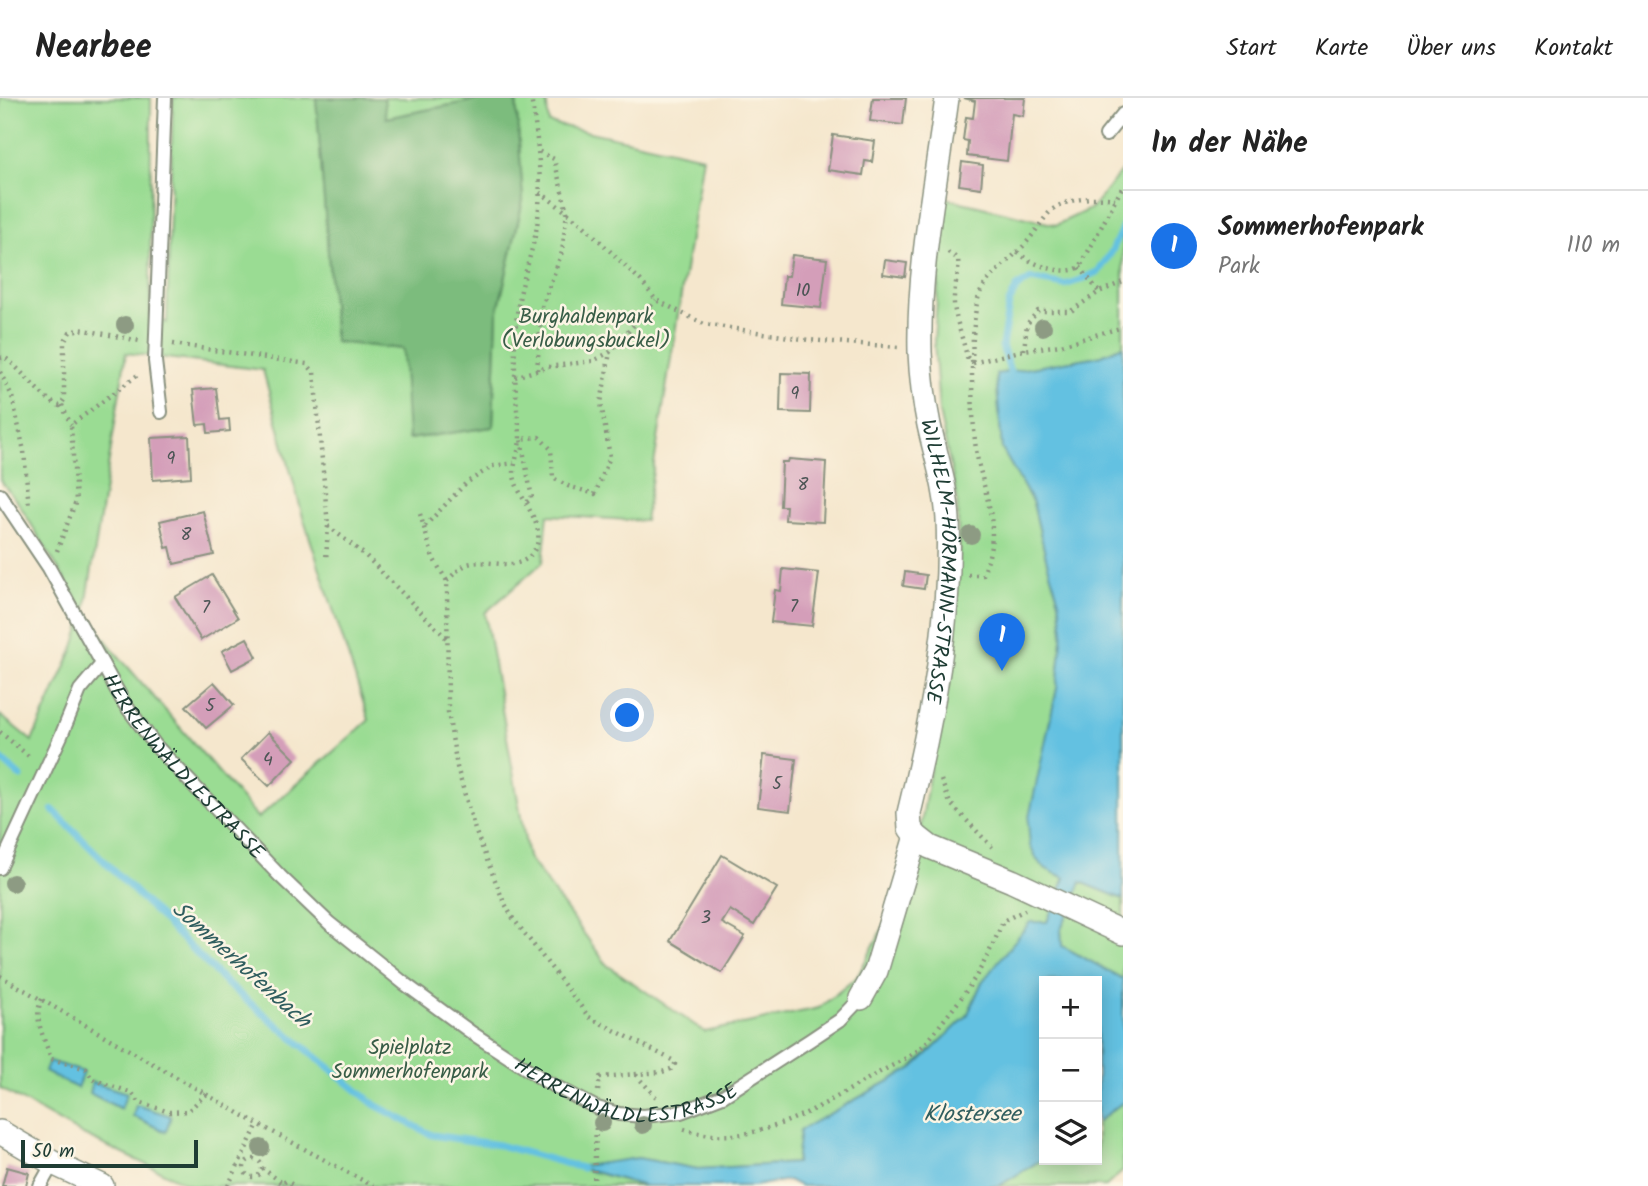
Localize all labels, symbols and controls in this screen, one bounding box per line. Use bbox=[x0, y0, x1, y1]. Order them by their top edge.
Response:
text: Nearbee bbox=[35, 22, 152, 75]
text: Start bbox=[1226, 29, 1277, 68]
text: Karte bbox=[1315, 29, 1368, 68]
text: Über uns bbox=[1406, 29, 1496, 68]
text: Kontakt bbox=[1534, 29, 1613, 68]
text: In der Nähe bbox=[1151, 120, 1308, 168]
text: Sommerhofenpark bbox=[1218, 207, 1423, 249]
text: 1 bbox=[1171, 228, 1177, 264]
text: 110 m bbox=[1567, 228, 1620, 264]
text: Park bbox=[1218, 249, 1260, 285]
house number: 10 bbox=[796, 277, 810, 306]
park label: Burghaldenpark (Verlobungsbuckel) bbox=[501, 301, 671, 358]
house number: 9 bbox=[791, 380, 800, 409]
street label: WILHELM-HÖRMANN-STRASSE bbox=[910, 416, 964, 707]
house number: 9 bbox=[167, 445, 176, 474]
house number: 8 bbox=[798, 471, 809, 500]
house number: 8 bbox=[181, 521, 192, 550]
house number: 7 bbox=[790, 593, 799, 622]
house number: 7 bbox=[202, 594, 211, 623]
pin: 1 bbox=[979, 613, 1025, 671]
street label: HERRENWÄLDLESTRASSE bbox=[93, 668, 272, 869]
house number: 5 bbox=[205, 692, 216, 721]
your location bbox=[610, 698, 644, 732]
house number: 4 bbox=[263, 746, 273, 775]
house number: 5 bbox=[772, 770, 783, 799]
water label: Sommerhofenbach bbox=[163, 893, 320, 1039]
house number: 3 bbox=[701, 904, 711, 933]
map controls bbox=[1039, 976, 1102, 1165]
button: + bbox=[1039, 976, 1102, 1039]
park label: Spielplatz Sommerhofenpark bbox=[332, 1032, 488, 1089]
button: − bbox=[1039, 1039, 1102, 1102]
street label: HERRENWÄLDLESTRASSE bbox=[507, 1050, 746, 1134]
water label: Klostersee bbox=[924, 1097, 1023, 1133]
button: layers bbox=[1039, 1102, 1102, 1165]
scale bar bbox=[21, 1137, 198, 1169]
text: 50 m bbox=[32, 1137, 74, 1167]

